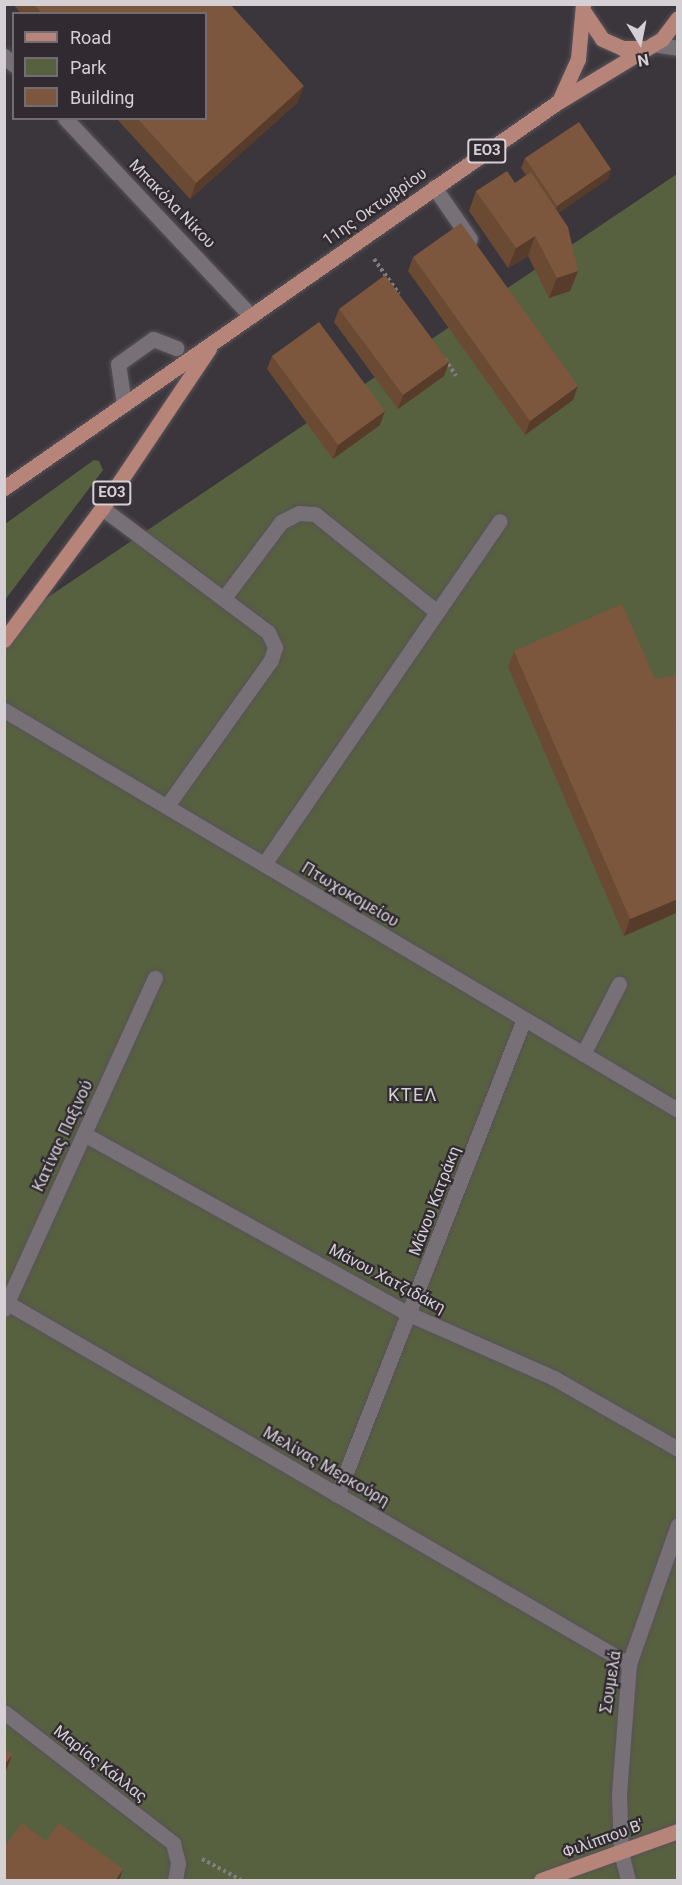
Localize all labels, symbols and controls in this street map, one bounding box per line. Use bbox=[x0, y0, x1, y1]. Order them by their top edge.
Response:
legend bbox=[12, 12, 207, 120]
north arrow bbox=[610, 12, 670, 72]
text: Road bbox=[70, 27, 111, 48]
text: N bbox=[636, 50, 650, 71]
text: Park bbox=[70, 57, 106, 78]
text: Building bbox=[70, 87, 134, 108]
road number: ΕΟ3 bbox=[466, 139, 508, 163]
street label: Μπακόλα Νίκου bbox=[125, 156, 219, 252]
street label: 11ης Οκτωβρίου bbox=[319, 164, 431, 250]
road number: ΕΟ3 bbox=[91, 481, 133, 505]
street label: Πτωχοκομείου bbox=[298, 859, 402, 931]
street label: Κατίνας Παξινού bbox=[29, 1077, 97, 1195]
district label: ΚΤΕΛ bbox=[388, 1084, 438, 1106]
street label: Μάνου Κατράκη bbox=[405, 1144, 465, 1258]
street label: Μάνου Χατζιδάκη bbox=[326, 1240, 448, 1318]
street label: Μελίνας Μερκούρη bbox=[259, 1423, 393, 1511]
street label: Σουμελά bbox=[597, 1650, 625, 1714]
street label: Μαρίας Κάλλας bbox=[49, 1722, 151, 1806]
street label: Φιλίππου Β' bbox=[560, 1816, 646, 1862]

